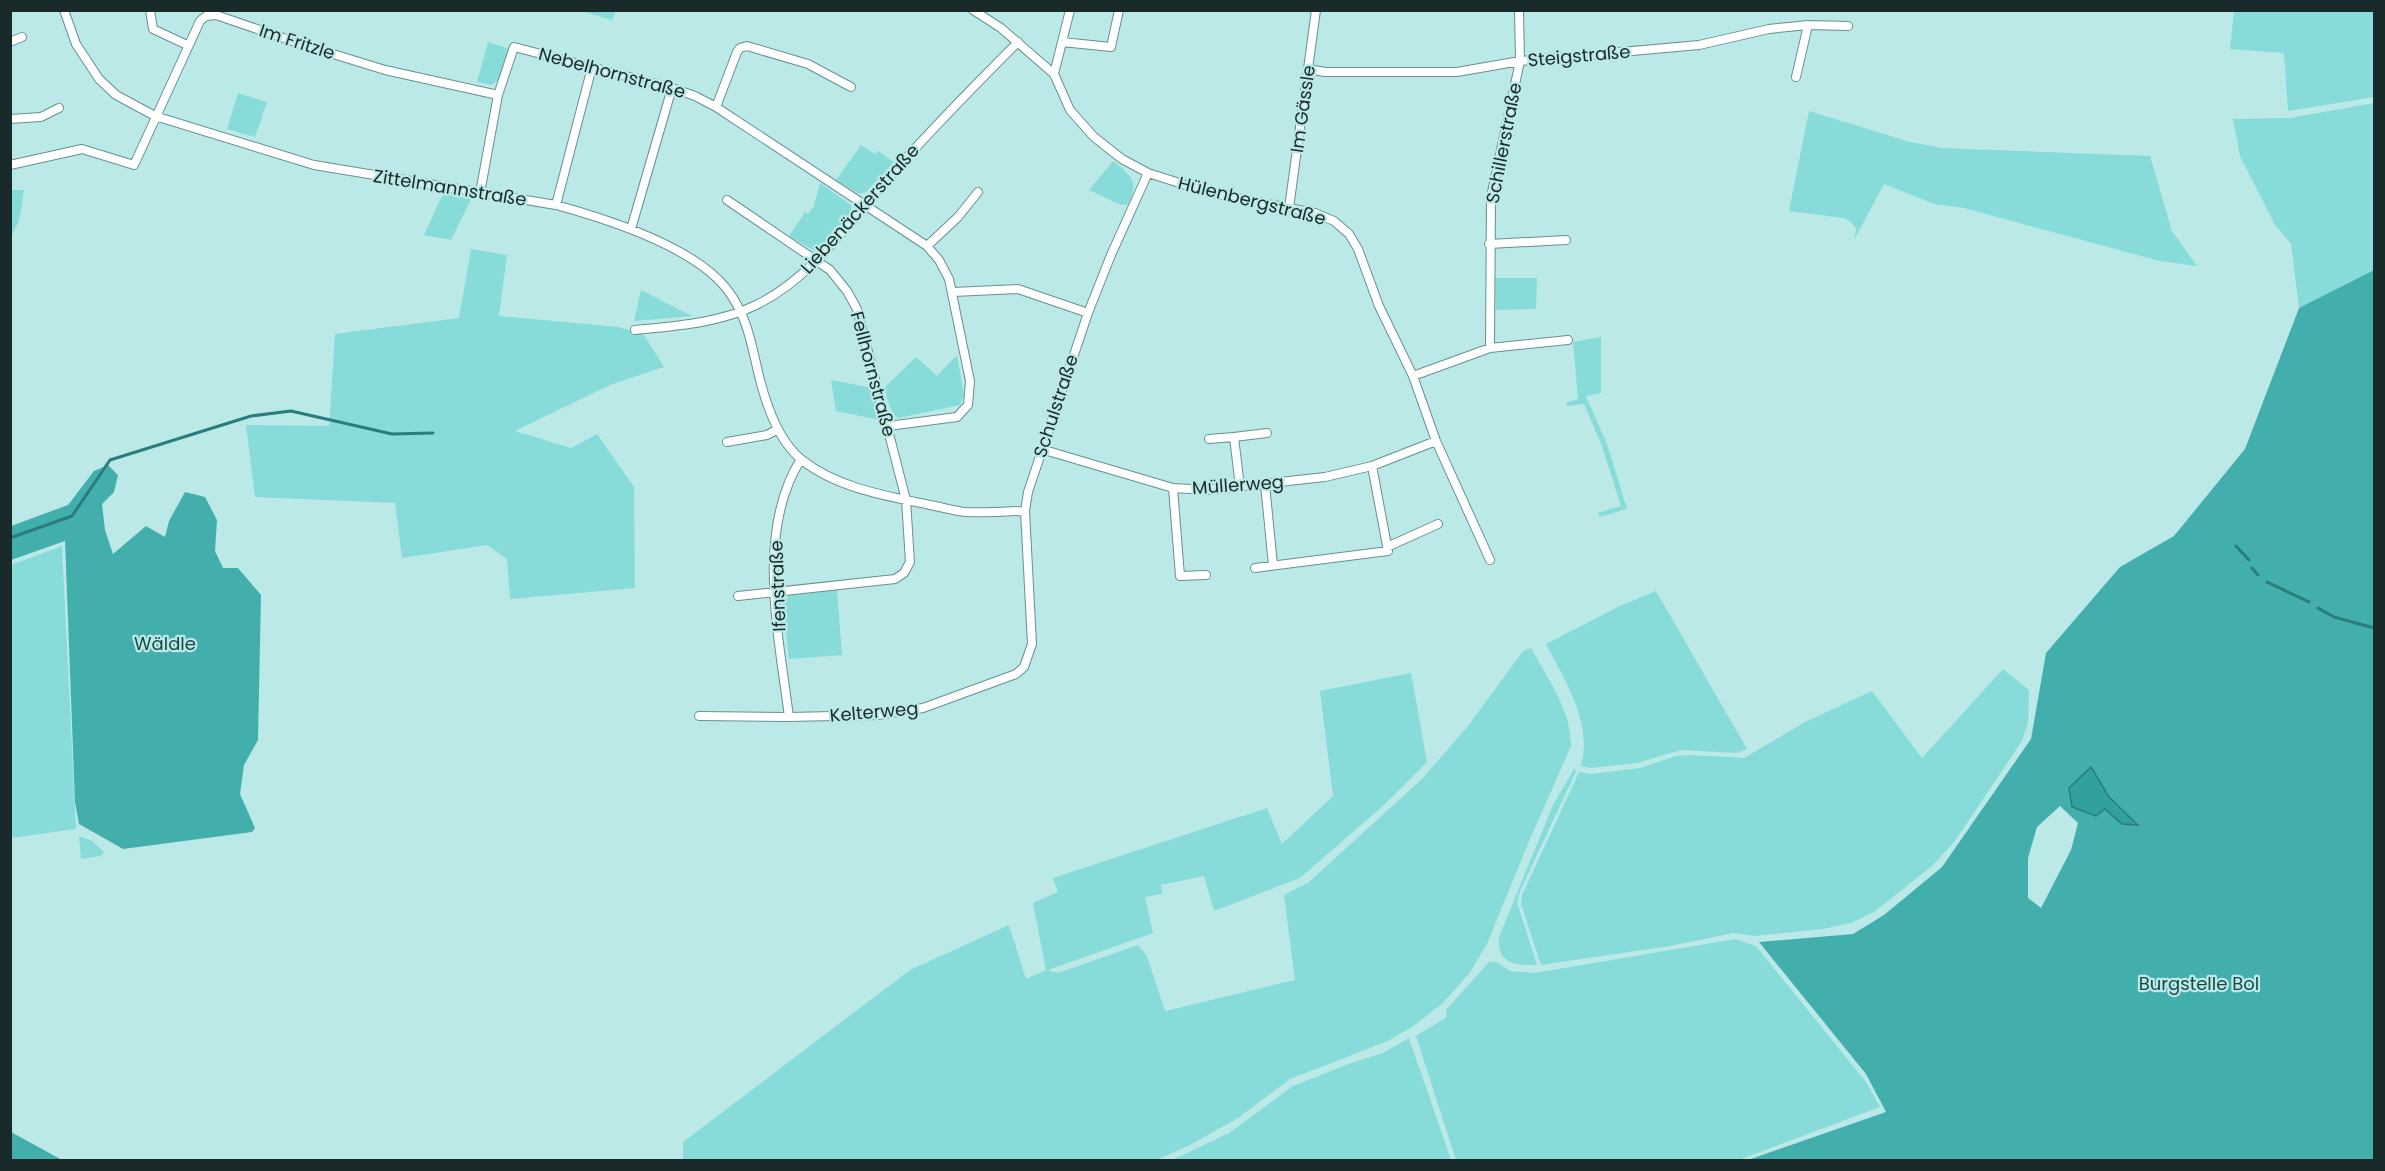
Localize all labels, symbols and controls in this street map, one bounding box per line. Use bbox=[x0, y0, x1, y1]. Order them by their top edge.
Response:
street label: Im Fritzle bbox=[256, 18, 338, 66]
street label: Steigstraße bbox=[1527, 39, 1631, 72]
street label: Nebelhornstraße bbox=[536, 41, 688, 104]
street label: Im Gässle bbox=[1284, 63, 1321, 154]
street label: Schillerstraße bbox=[1480, 80, 1527, 205]
street label: Liebenäckerstraße bbox=[795, 138, 925, 279]
street label: Zittelmannstraße bbox=[372, 163, 529, 212]
street label: Hülenbergstraße bbox=[1176, 170, 1329, 231]
street label: Fellhornstraße bbox=[845, 309, 902, 439]
street label: Schulstraße bbox=[1027, 351, 1084, 461]
street label: Müllerweg bbox=[1191, 469, 1285, 500]
street label: Ifenstraße bbox=[763, 540, 792, 632]
park label: Wäldle bbox=[134, 631, 196, 656]
street label: Kelterweg bbox=[829, 695, 919, 728]
park label: Burgstelle Bol bbox=[2139, 971, 2259, 996]

